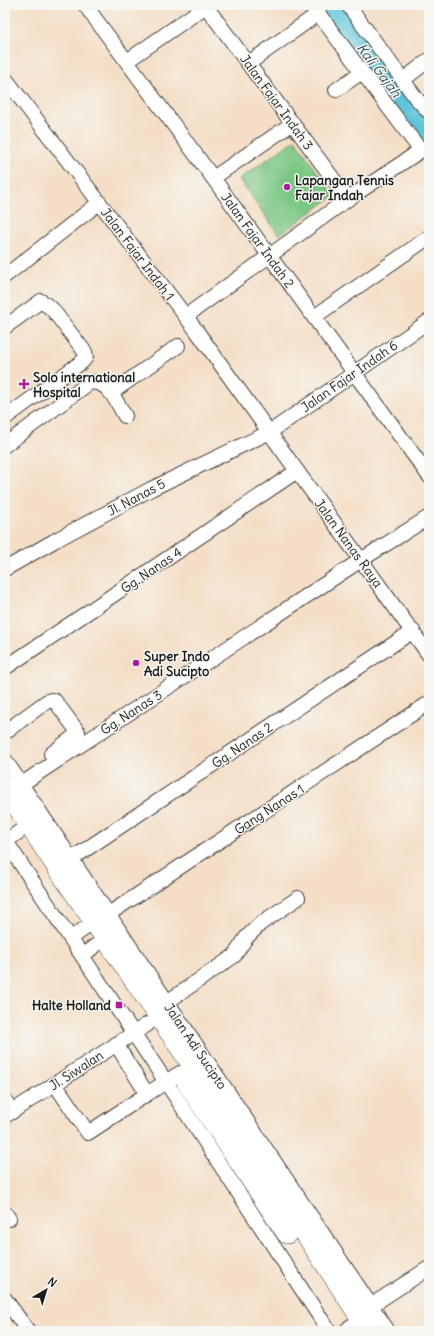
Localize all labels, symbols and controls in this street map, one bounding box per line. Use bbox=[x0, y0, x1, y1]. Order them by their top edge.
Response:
water label: Kali Gajah bbox=[353, 39, 406, 101]
street label: Jalan Fajar Indah 3 bbox=[236, 51, 317, 153]
place label: Lapangan Tennis Fajar Indah bbox=[295, 172, 394, 204]
marker: Lapangan Tennis Fajar Indah bbox=[282, 182, 292, 192]
street label: Jalan Fajar Indah 2 bbox=[217, 189, 298, 291]
street label: Jalan Fajar Indah 1 bbox=[97, 205, 178, 304]
street label: Jalan Fajar Indah 6 bbox=[298, 337, 401, 416]
place label: Solo international Hospital bbox=[33, 369, 135, 401]
marker: Solo international Hospital bbox=[18, 378, 30, 390]
street label: Jl. Nanas 5 bbox=[104, 475, 168, 520]
street label: Jalan Nanas Raya bbox=[311, 496, 387, 591]
street label: Gg. Nanas 4 bbox=[117, 544, 185, 597]
place label: Super Indo Adi Sucipto bbox=[144, 648, 210, 680]
marker: Super Indo Adi Sucipto bbox=[131, 658, 141, 668]
street label: Gg. Nanas 3 bbox=[97, 686, 165, 739]
street label: Gg. Nanas 2 bbox=[209, 719, 276, 772]
street label: Gang Nanas 1 bbox=[231, 780, 307, 838]
place label: Halte Holland bbox=[32, 997, 111, 1014]
marker: Halte Holland bbox=[114, 1000, 124, 1010]
street label: Jalan Adi Sucipto bbox=[161, 1000, 231, 1093]
street label: Jl. Siwalan bbox=[46, 1046, 107, 1094]
north arrow bbox=[26, 1270, 66, 1310]
text: N bbox=[45, 1274, 59, 1290]

